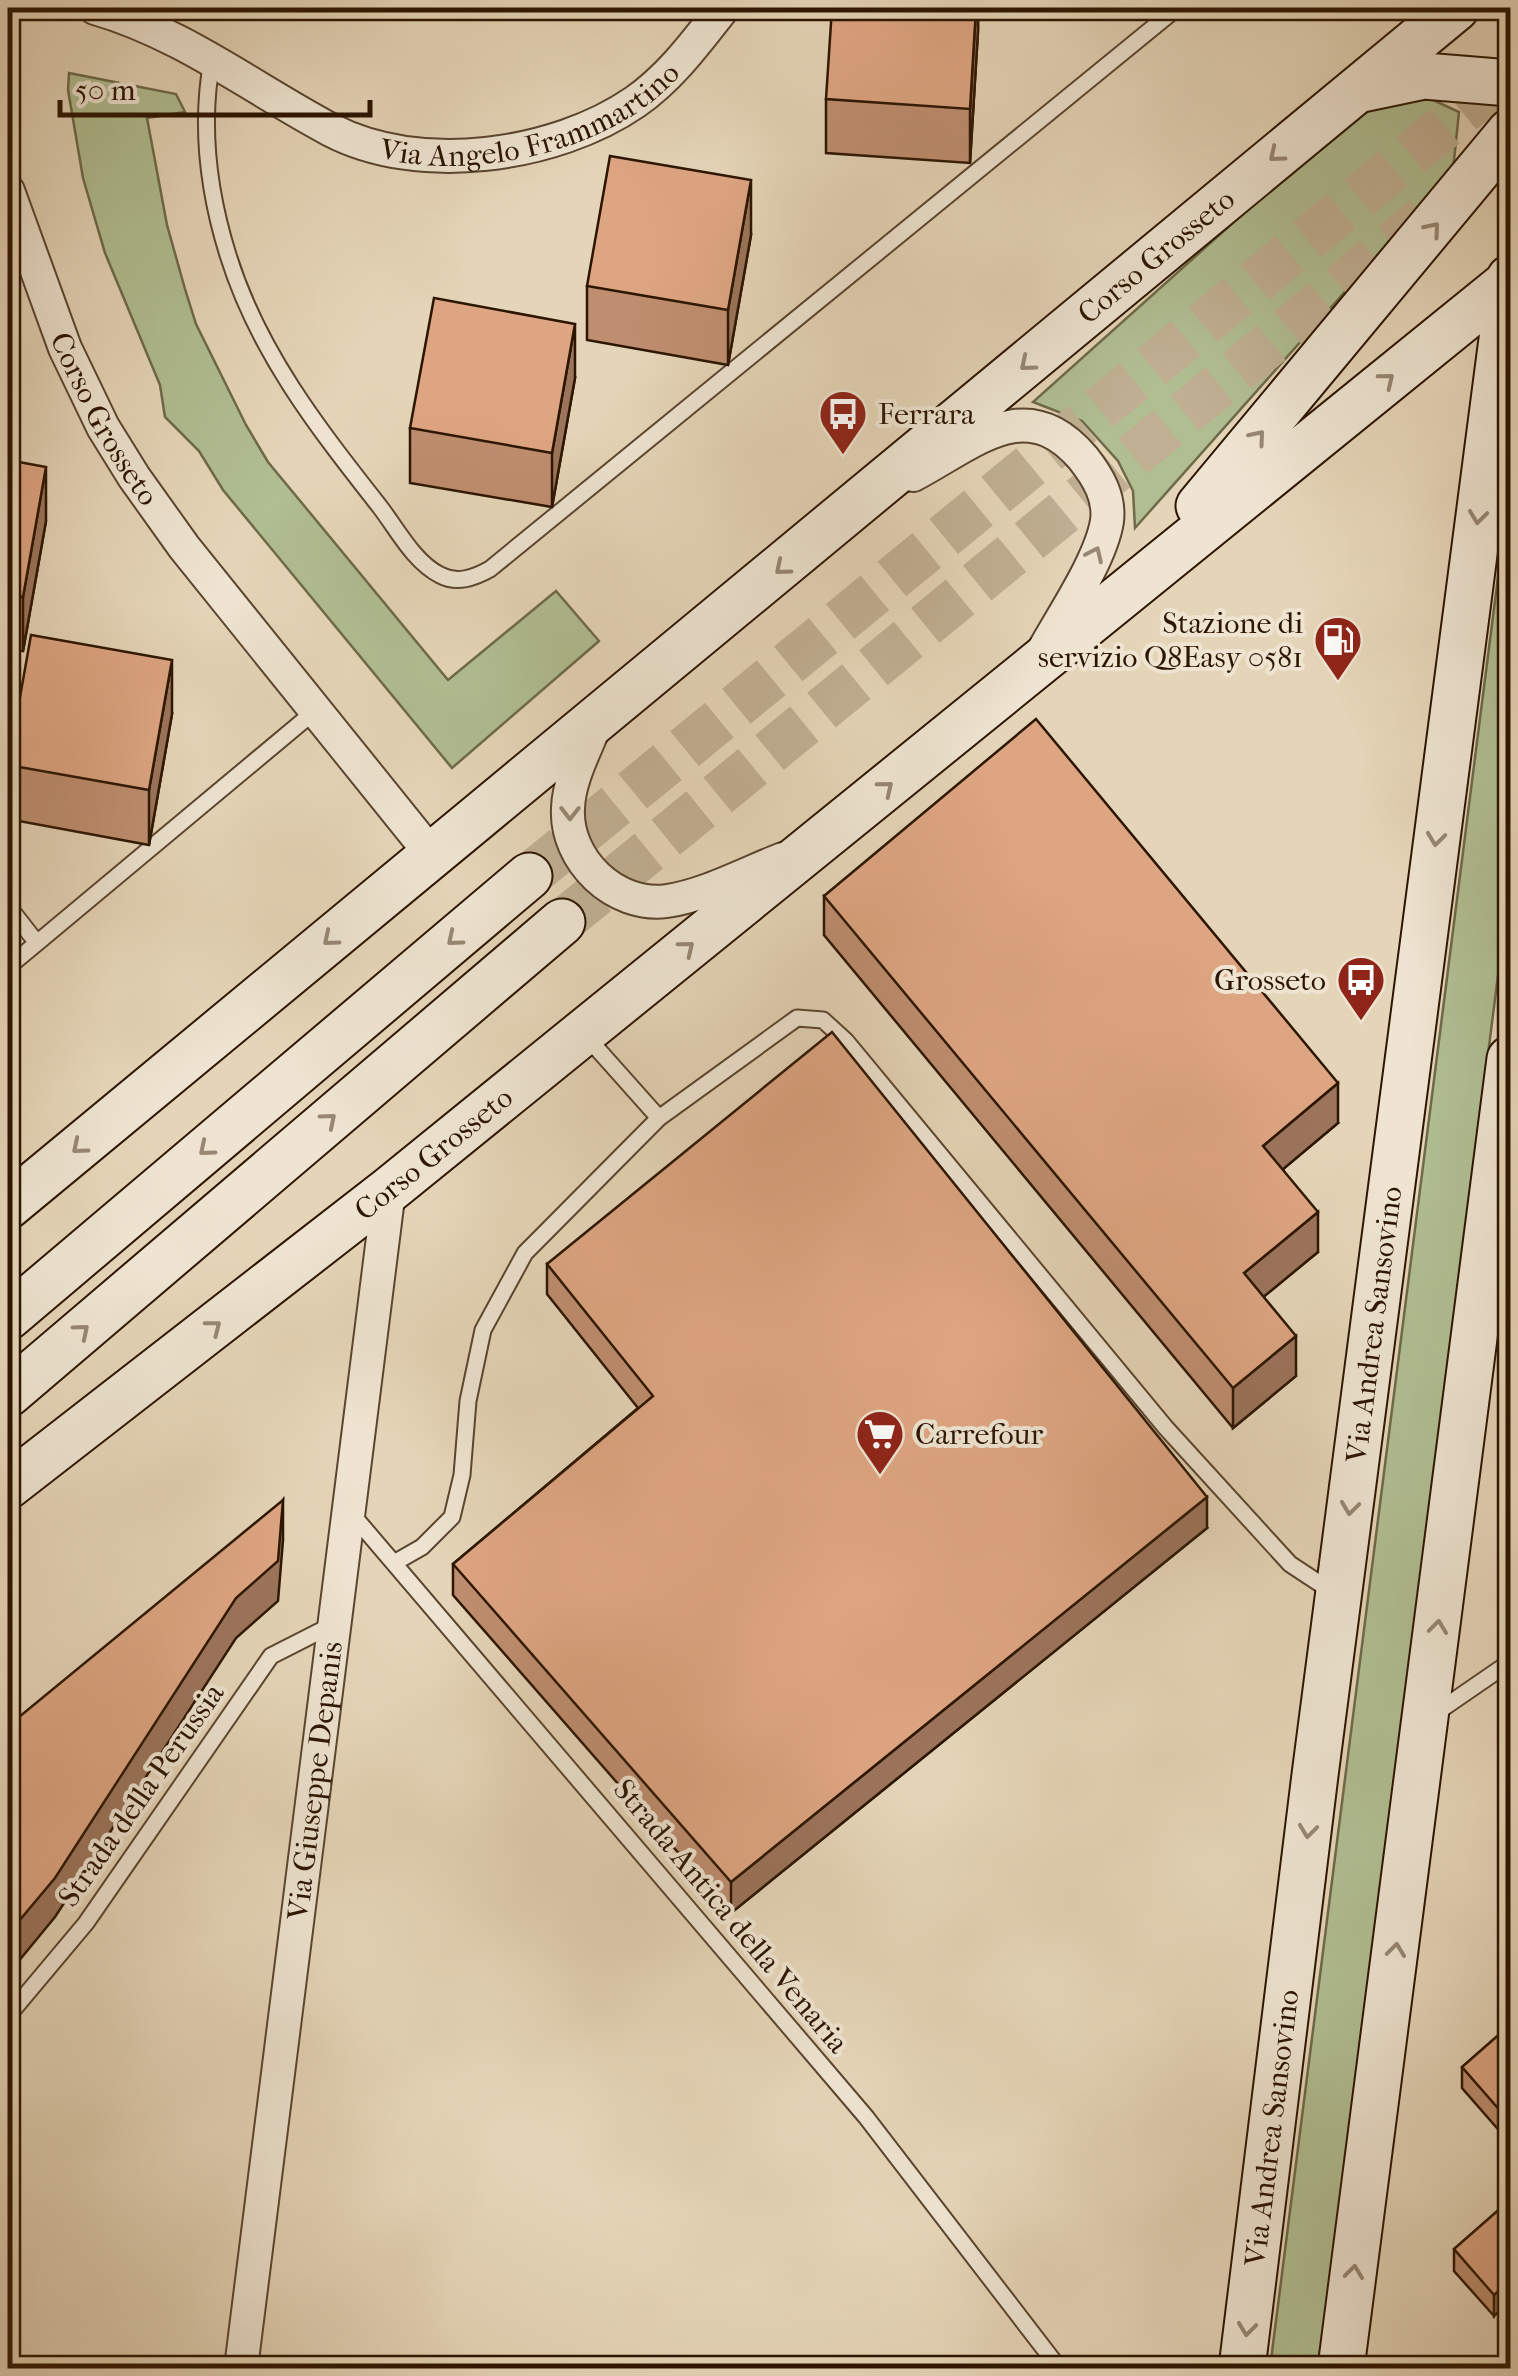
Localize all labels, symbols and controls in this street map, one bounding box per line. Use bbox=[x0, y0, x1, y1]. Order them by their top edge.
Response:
scale bar bbox=[60, 55, 370, 117]
street label: Via Angelo Frammartino bbox=[376, 56, 687, 174]
text: 50 m bbox=[75, 73, 136, 108]
one-way arrow bbox=[1269, 143, 1287, 161]
street label: Corso Grosseto bbox=[1071, 182, 1242, 331]
one-way arrow bbox=[1421, 222, 1439, 240]
street label: Corso Grosseto bbox=[43, 328, 166, 513]
one-way arrow bbox=[1020, 352, 1038, 370]
one-way arrow bbox=[1376, 374, 1394, 392]
bus stop icon: Ferrara bbox=[817, 388, 869, 456]
place label: Ferrara bbox=[878, 397, 976, 432]
one-way arrow bbox=[1246, 430, 1264, 448]
one-way arrow bbox=[1469, 508, 1490, 525]
one-way arrow bbox=[1083, 546, 1103, 564]
one-way arrow bbox=[775, 556, 793, 574]
place label: Stazione di servizio Q8Easy 0581 bbox=[1038, 606, 1303, 675]
fuel station icon: Stazione di servizio Q8Easy 0581 bbox=[1312, 614, 1364, 682]
one-way arrow bbox=[875, 782, 893, 800]
one-way arrow bbox=[559, 806, 581, 821]
one-way arrow bbox=[1427, 831, 1448, 847]
one-way arrow bbox=[447, 927, 465, 945]
one-way arrow bbox=[323, 928, 341, 946]
one-way arrow bbox=[676, 942, 694, 960]
bus stop icon: Grosseto bbox=[1335, 954, 1387, 1022]
place label: Grosseto bbox=[1214, 963, 1326, 998]
street label: Corso Grosseto bbox=[348, 1080, 520, 1228]
one-way arrow bbox=[318, 1114, 336, 1132]
one-way arrow bbox=[73, 1135, 91, 1153]
one-way arrow bbox=[199, 1137, 217, 1155]
street label: Via Andrea Sansovino bbox=[1339, 1184, 1410, 1466]
one-way arrow bbox=[202, 1321, 220, 1338]
one-way arrow bbox=[70, 1324, 88, 1342]
supermarket icon: Carrefour bbox=[854, 1408, 906, 1476]
place label: Carrefour bbox=[915, 1417, 1044, 1452]
one-way arrow bbox=[1340, 1501, 1361, 1517]
one-way arrow bbox=[1426, 1619, 1447, 1636]
street label: Via Giuseppe Depanis bbox=[280, 1639, 350, 1923]
street label: Strada della Perussia bbox=[51, 1676, 232, 1914]
street label: Strada Antica della Venaria bbox=[606, 1772, 856, 2061]
one-way arrow bbox=[1299, 1822, 1320, 1839]
one-way arrow bbox=[1385, 1941, 1406, 1957]
street label: Via Andrea Sansovino bbox=[1238, 1988, 1306, 2269]
one-way arrow bbox=[1343, 2263, 1364, 2279]
one-way arrow bbox=[1237, 2321, 1258, 2337]

